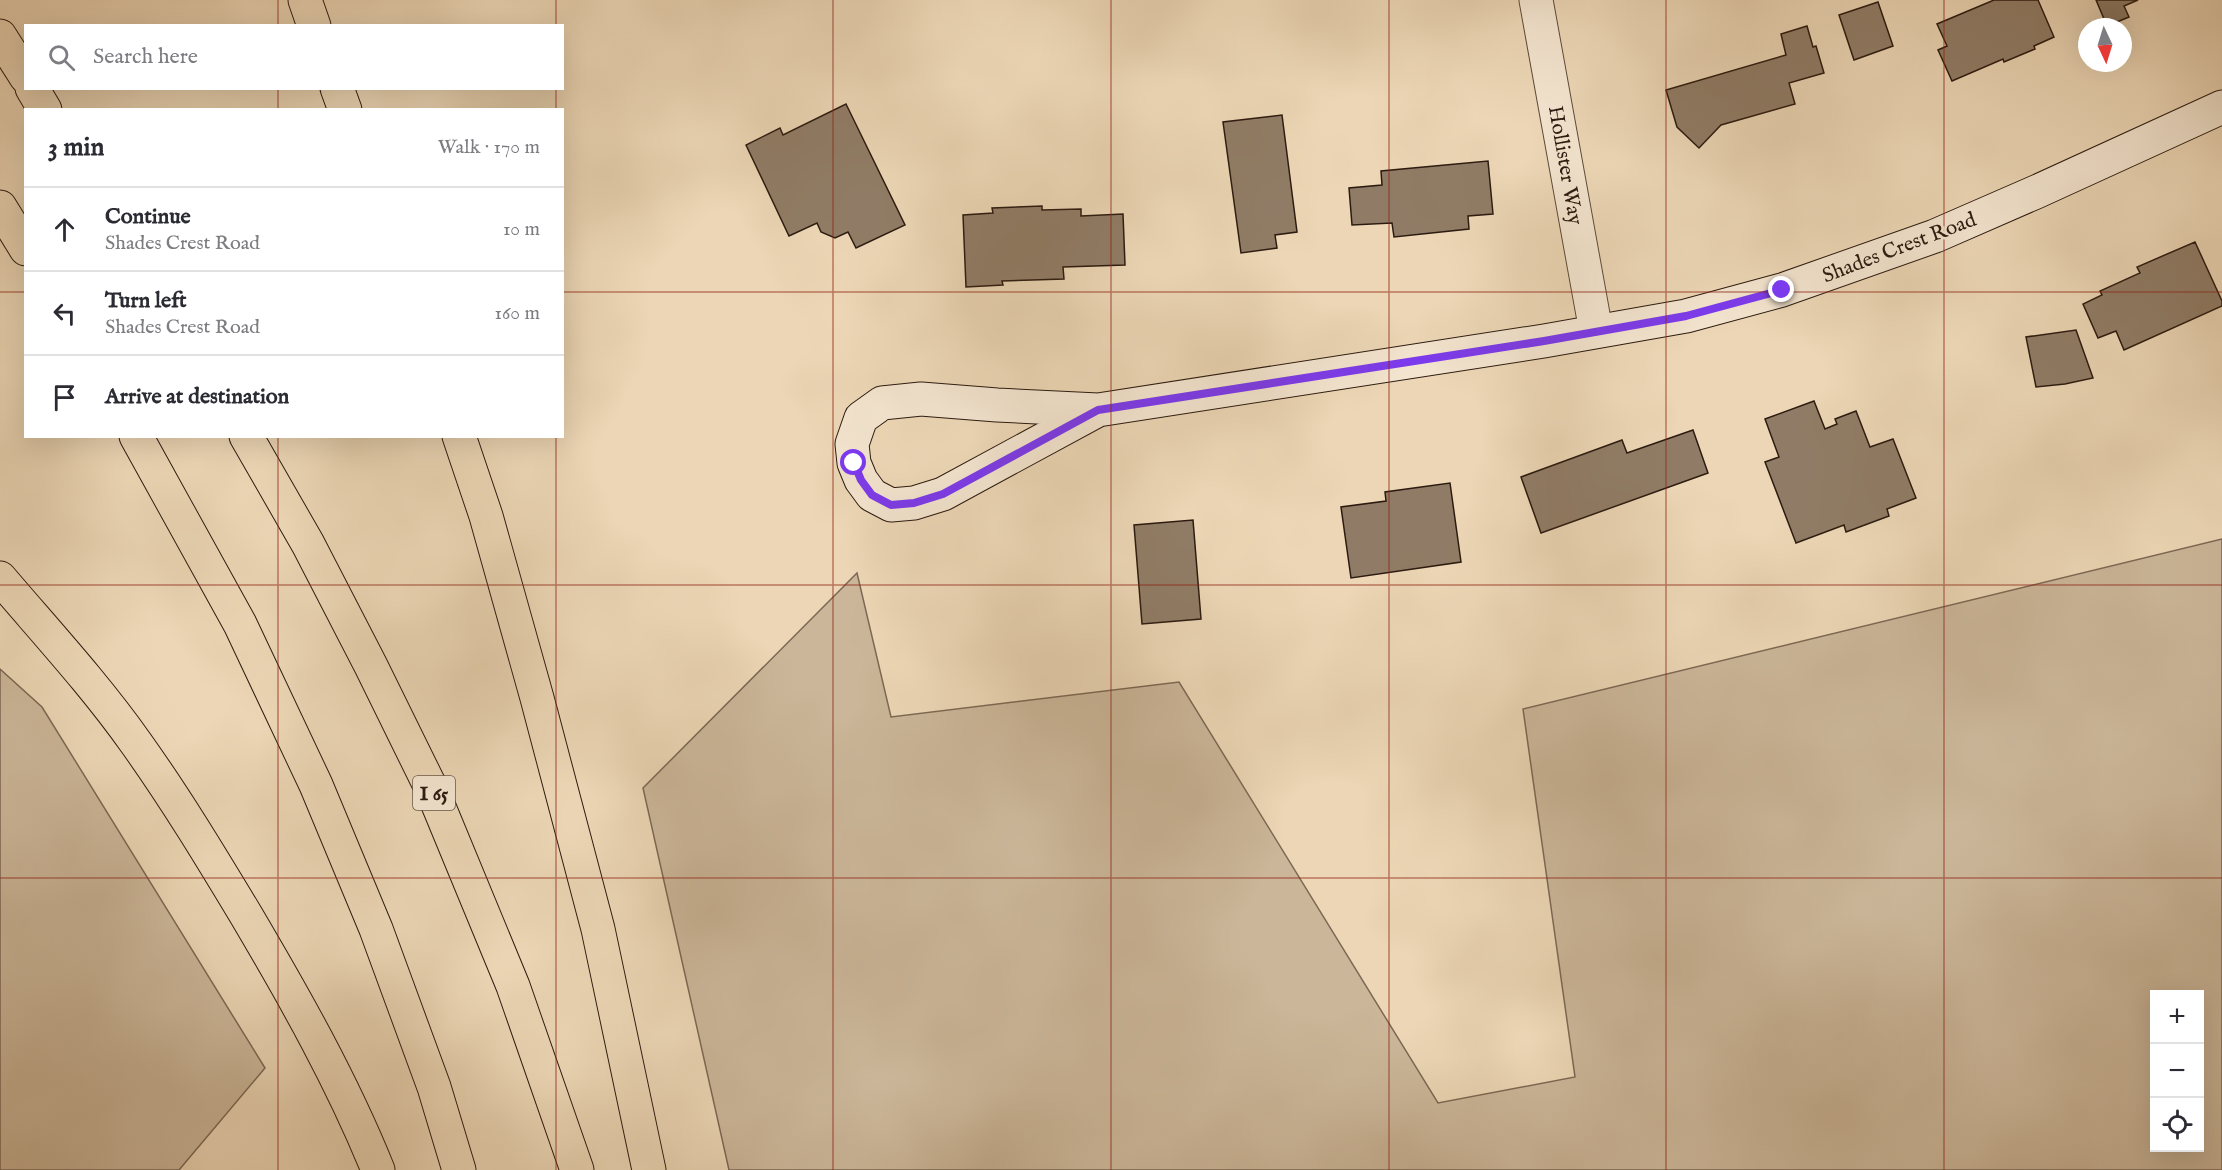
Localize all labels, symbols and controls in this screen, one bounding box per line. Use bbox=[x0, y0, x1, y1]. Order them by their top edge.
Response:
north arrow bbox=[2078, 18, 2132, 72]
search box bbox=[24, 24, 564, 90]
icon: search bbox=[45, 41, 78, 74]
text: Search here bbox=[93, 43, 198, 71]
street label: Hollister Way bbox=[1541, 104, 1588, 228]
text: 3 min bbox=[48, 131, 104, 164]
text: Walk · 170 m bbox=[438, 135, 540, 160]
text: Continue bbox=[105, 203, 191, 231]
street label: Shades Crest Road bbox=[1819, 206, 1981, 290]
icon: ahead bbox=[48, 213, 81, 246]
text: 10 m bbox=[503, 217, 540, 242]
text: Shades Crest Road bbox=[105, 231, 260, 256]
route end bbox=[1768, 276, 1794, 302]
text: Turn left bbox=[105, 287, 187, 315]
icon: left bbox=[48, 297, 81, 330]
text: 160 m bbox=[494, 301, 540, 326]
text: Shades Crest Road bbox=[105, 315, 260, 340]
icon: arrive bbox=[48, 381, 81, 414]
text: Arrive at destination bbox=[105, 383, 289, 411]
route start bbox=[840, 449, 866, 475]
road number: I 65 bbox=[413, 776, 455, 810]
map controls bbox=[2150, 990, 2204, 1152]
button: + bbox=[2150, 990, 2204, 1044]
button: − bbox=[2150, 1044, 2204, 1098]
button: locate bbox=[2150, 1098, 2204, 1152]

